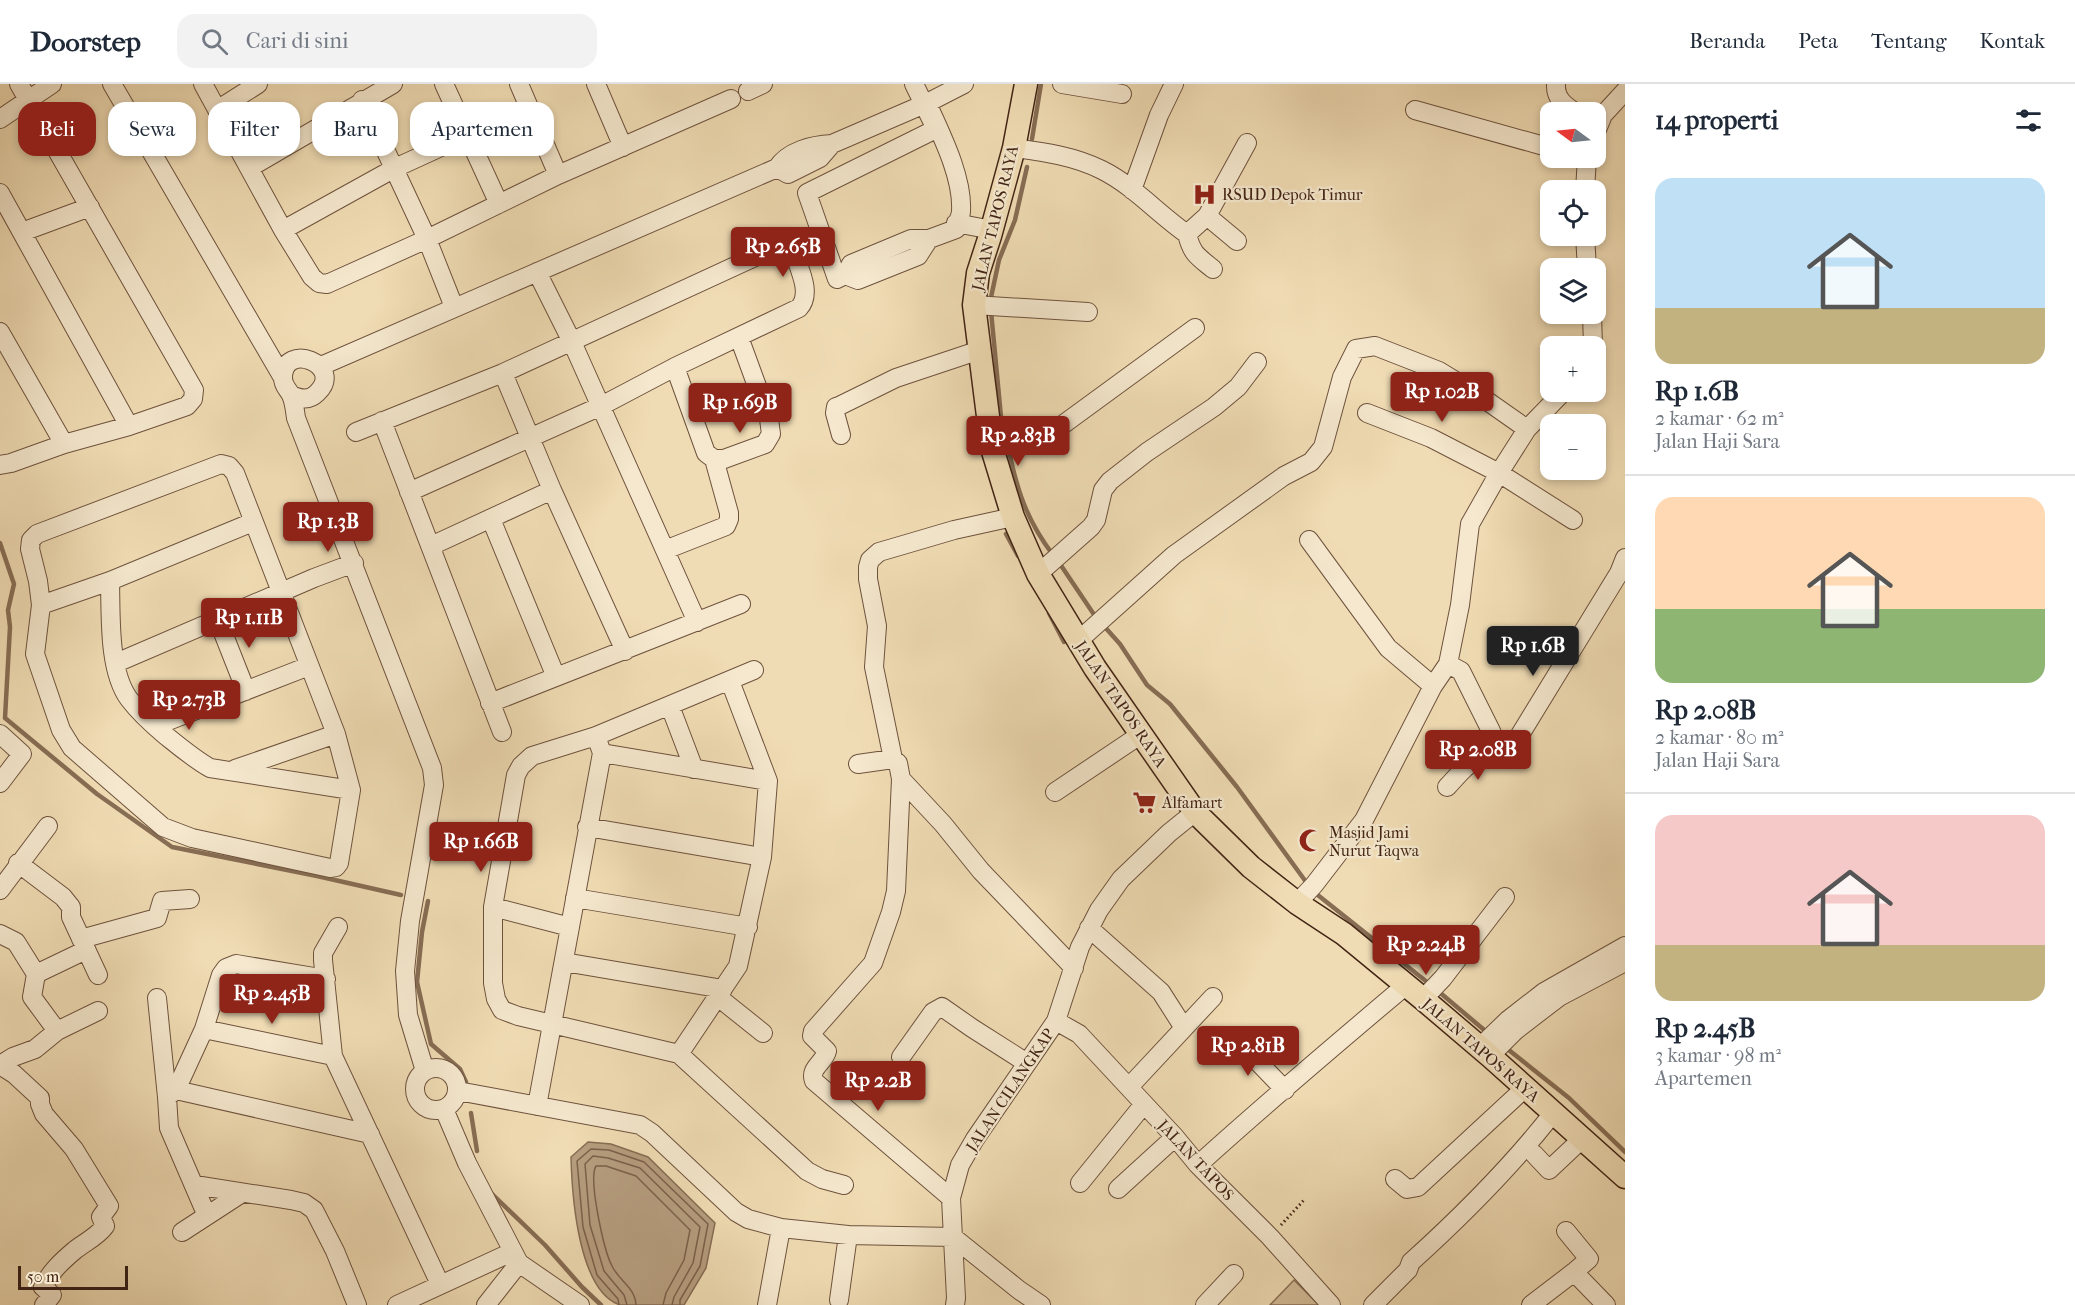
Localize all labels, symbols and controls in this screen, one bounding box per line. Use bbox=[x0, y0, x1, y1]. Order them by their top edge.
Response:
search box bbox=[177, 14, 597, 68]
text: Doorstep bbox=[30, 25, 141, 58]
icon: search bbox=[198, 25, 231, 58]
text: Cari di sini bbox=[246, 28, 349, 54]
text: Beranda bbox=[1689, 29, 1765, 53]
text: Peta bbox=[1798, 29, 1838, 53]
text: Tentang bbox=[1871, 29, 1947, 53]
text: Kontak bbox=[1980, 29, 2045, 53]
chip: Beli bbox=[18, 102, 96, 156]
chip: Sewa bbox=[108, 102, 196, 156]
chip: Filter bbox=[208, 102, 300, 156]
chip: Baru bbox=[312, 102, 398, 156]
chip: Apartemen bbox=[410, 102, 554, 156]
north arrow bbox=[1540, 102, 1606, 168]
map controls bbox=[1540, 102, 1606, 480]
icon: filters bbox=[2012, 104, 2045, 137]
text: 14 properti bbox=[1655, 105, 1778, 136]
street label: JALAN TAPOS RAYA bbox=[967, 143, 1022, 295]
button: locate bbox=[1540, 180, 1606, 246]
hospital icon: RSUD Depok Timur bbox=[1191, 181, 1217, 207]
place label: RSUD Depok Timur bbox=[1222, 185, 1363, 204]
icon: home bbox=[1796, 217, 1904, 325]
pin: Rp 2.65B bbox=[721, 227, 845, 278]
text: Rp 2.65B bbox=[745, 235, 821, 258]
button: layers bbox=[1540, 258, 1606, 324]
button: + bbox=[1540, 336, 1606, 402]
pin: Rp 1.02B bbox=[1380, 372, 1504, 423]
text: Rp 1.6B bbox=[1655, 376, 1739, 407]
text: Rp 1.02B bbox=[1405, 380, 1479, 403]
pin: Rp 1.69B bbox=[678, 383, 802, 434]
text: Rp 1.69B bbox=[703, 391, 777, 414]
text: 2 kamar · 62 m² bbox=[1655, 407, 1784, 430]
button: − bbox=[1540, 414, 1606, 480]
pin: Rp 2.83B bbox=[956, 416, 1080, 467]
text: Rp 2.83B bbox=[980, 424, 1056, 447]
text: Jalan Haji Sara bbox=[1655, 430, 1780, 453]
pin: Rp 1.3B bbox=[273, 502, 383, 553]
text: Rp 1.3B bbox=[297, 510, 359, 533]
icon: home bbox=[1796, 536, 1904, 644]
pin: Rp 1.11B bbox=[187, 598, 311, 649]
text: Rp 1.11B bbox=[215, 606, 283, 629]
pin: Rp 1.6B bbox=[1478, 626, 1588, 677]
text: Rp 1.6B bbox=[1501, 634, 1565, 657]
street label: JALAN TAPOS RAYA bbox=[1070, 635, 1171, 772]
pin: Rp 2.73B bbox=[127, 680, 251, 731]
text: Rp 2.73B bbox=[152, 688, 226, 711]
text: Rp 2.08B bbox=[1655, 695, 1756, 726]
text: 2 kamar · 80 m² bbox=[1655, 726, 1784, 749]
pin: Rp 2.08B bbox=[1416, 730, 1540, 781]
text: Rp 2.08B bbox=[1439, 738, 1517, 761]
text: Jalan Haji Sara bbox=[1655, 749, 1780, 772]
supermarket icon: Alfamart bbox=[1131, 789, 1157, 815]
place label: Alfamart bbox=[1161, 793, 1223, 812]
pin: Rp 1.66B bbox=[419, 822, 543, 873]
place label: Masjid Jami Nurut Taqwa bbox=[1329, 823, 1420, 860]
mosque icon: Masjid Jami Nurut Taqwa bbox=[1298, 828, 1324, 854]
text: Rp 1.66B bbox=[443, 830, 519, 853]
icon: home bbox=[1796, 854, 1904, 962]
pin: Rp 2.24B bbox=[1364, 925, 1488, 976]
text: Rp 2.24B bbox=[1387, 933, 1465, 956]
pin: Rp 2.45B bbox=[210, 974, 334, 1025]
text: Rp 2.45B bbox=[233, 982, 311, 1005]
street label: JALAN TAPOS RAYA bbox=[1417, 993, 1544, 1107]
text: Rp 2.45B bbox=[1655, 1013, 1755, 1044]
street label: JALAN CILANGKAP bbox=[961, 1025, 1058, 1157]
pin: Rp 2.81B bbox=[1186, 1026, 1310, 1077]
text: Rp 2.81B bbox=[1211, 1034, 1285, 1057]
text: 3 kamar · 98 m² bbox=[1655, 1044, 1781, 1067]
pin: Rp 2.2B bbox=[823, 1061, 933, 1112]
text: Apartemen bbox=[1655, 1067, 1752, 1090]
text: Rp 2.2B bbox=[844, 1069, 912, 1092]
street label: JALAN TAPOS bbox=[1152, 1114, 1238, 1204]
scale bar bbox=[18, 1263, 128, 1290]
text: 50 m bbox=[27, 1267, 59, 1286]

